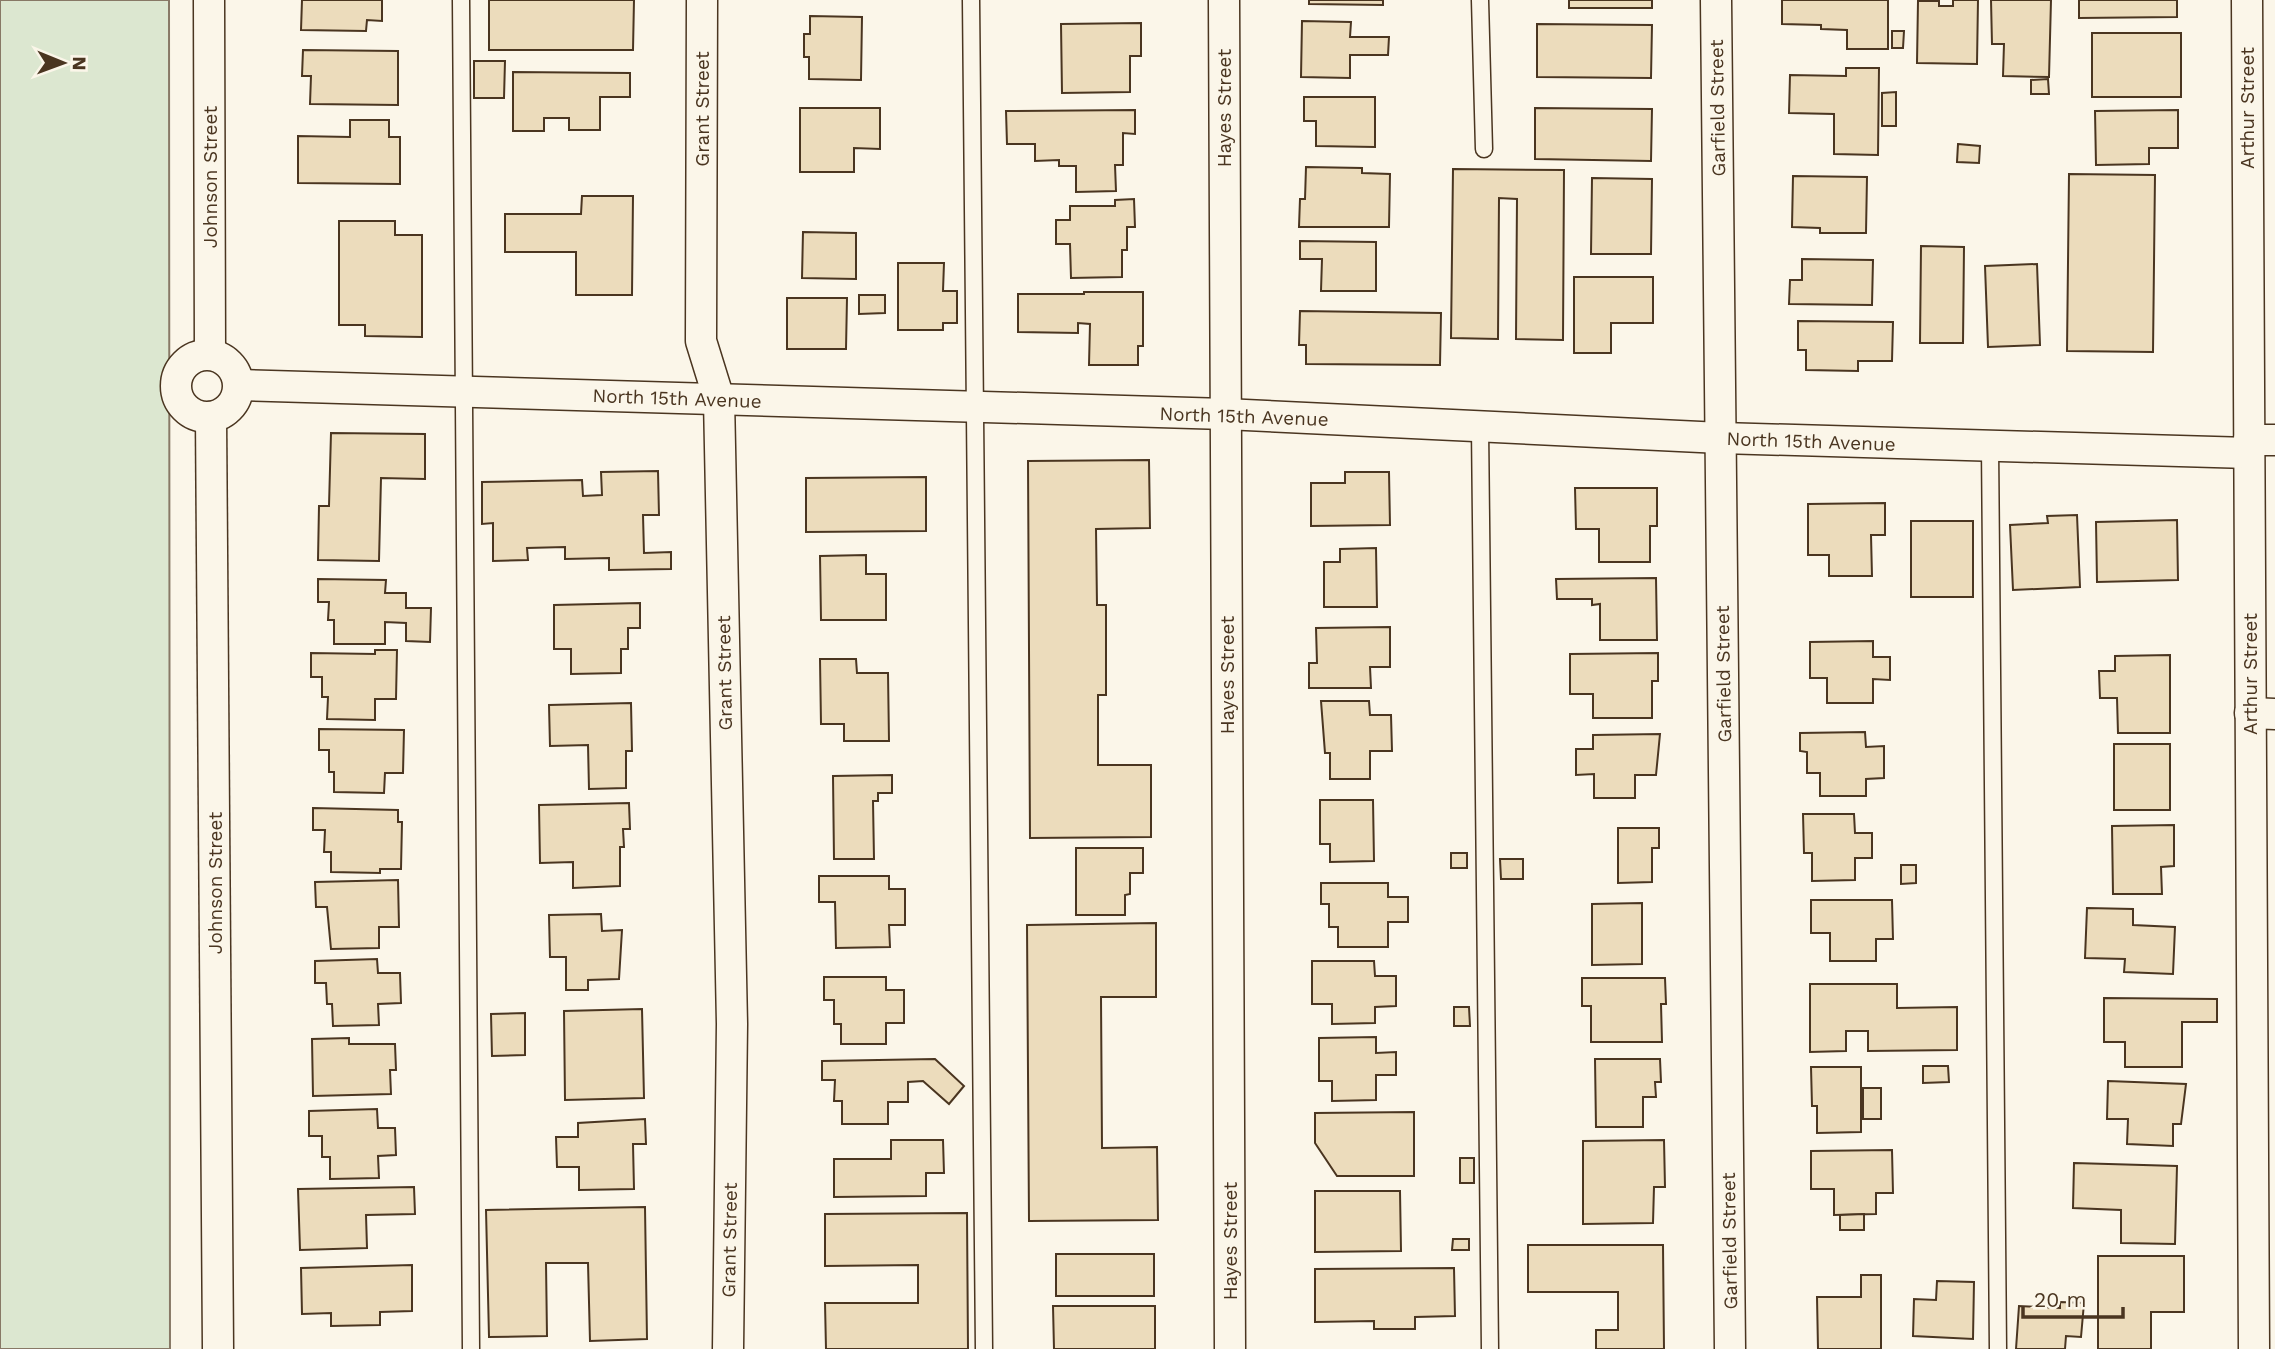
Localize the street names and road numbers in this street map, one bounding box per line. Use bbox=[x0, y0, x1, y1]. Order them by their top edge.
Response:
street label: Garfield Street bbox=[1705, 39, 1730, 177]
street label: Arthur Street bbox=[2236, 47, 2259, 169]
street label: Hayes Street bbox=[1213, 49, 1236, 167]
street label: Grant Street bbox=[691, 51, 714, 167]
street label: Johnson Street bbox=[199, 106, 222, 248]
street label: North 15th Avenue bbox=[592, 384, 762, 413]
street label: North 15th Avenue bbox=[1159, 402, 1329, 431]
street label: North 15th Avenue bbox=[1726, 427, 1896, 456]
street label: Garfield Street bbox=[1711, 605, 1736, 743]
street label: Arthur Street bbox=[2239, 613, 2262, 735]
street label: Grant Street bbox=[712, 615, 737, 731]
street label: Hayes Street bbox=[1216, 616, 1239, 734]
street label: Johnson Street bbox=[204, 812, 227, 954]
street label: Garfield Street bbox=[1717, 1172, 1742, 1310]
street label: Grant Street bbox=[717, 1182, 742, 1298]
street label: Hayes Street bbox=[1219, 1182, 1242, 1300]

